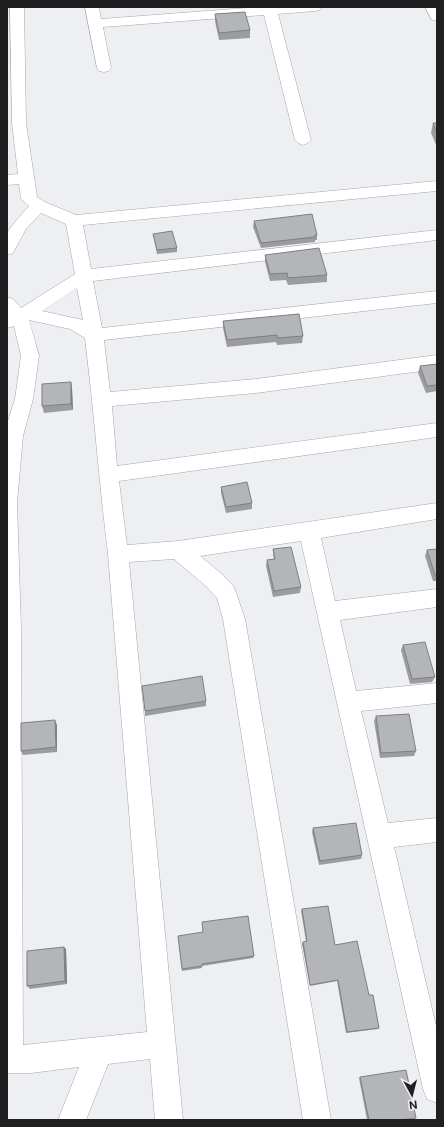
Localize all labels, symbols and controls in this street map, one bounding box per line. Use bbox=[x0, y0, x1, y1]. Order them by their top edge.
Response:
north arrow bbox=[392, 1075, 432, 1115]
text: N bbox=[408, 1098, 418, 1111]

